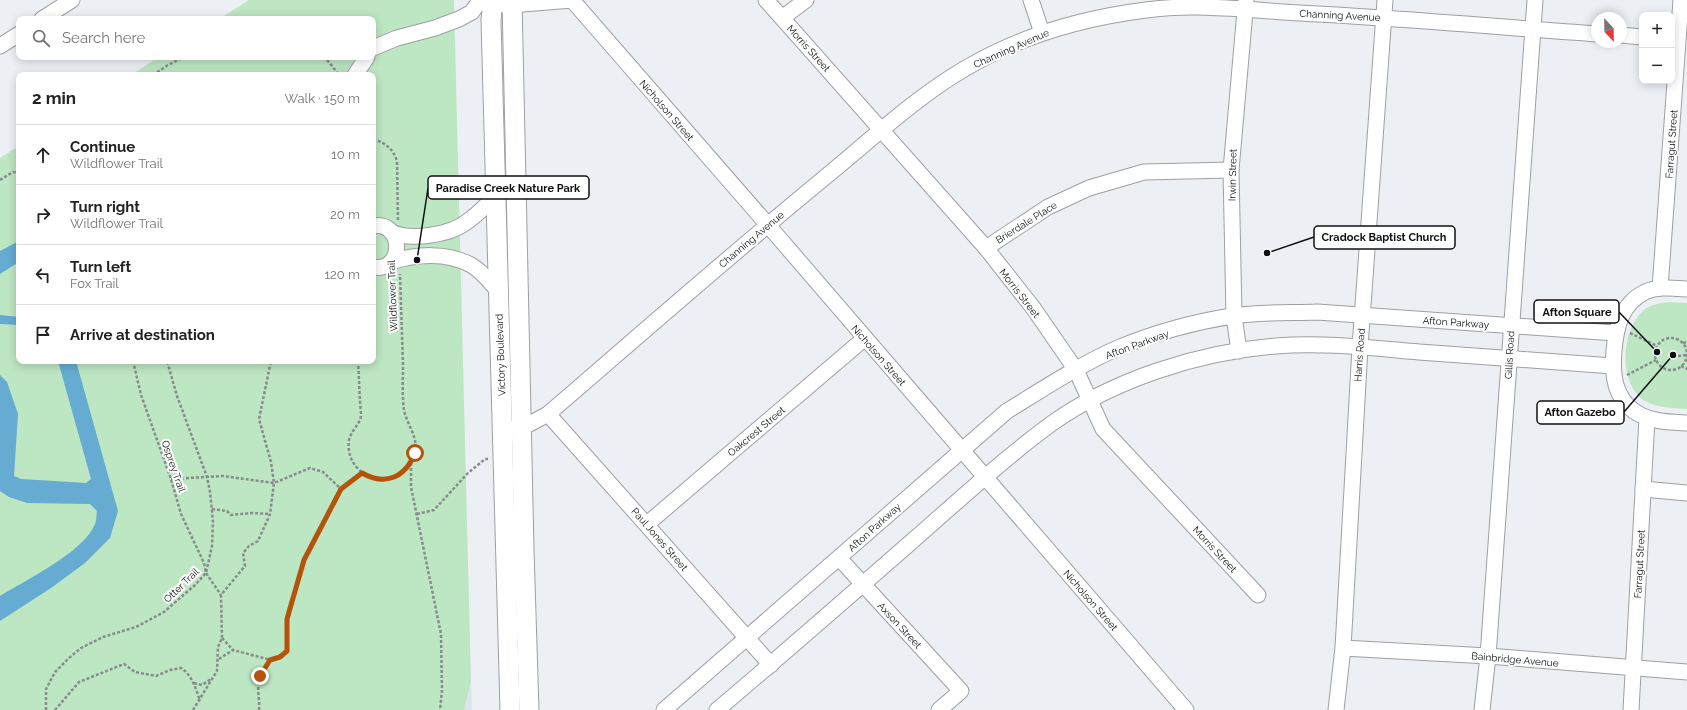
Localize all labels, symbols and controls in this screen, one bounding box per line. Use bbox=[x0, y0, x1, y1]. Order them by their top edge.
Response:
street label: Channing Avenue bbox=[1299, 8, 1381, 23]
north arrow bbox=[1591, 12, 1627, 48]
map controls bbox=[1639, 12, 1675, 84]
button: + bbox=[1639, 12, 1675, 48]
search box bbox=[16, 16, 376, 60]
street label: Morris Street bbox=[785, 23, 833, 74]
icon: search bbox=[30, 27, 52, 49]
street label: Channing Avenue bbox=[972, 27, 1051, 70]
text: Search here bbox=[62, 29, 145, 47]
button: − bbox=[1639, 48, 1675, 84]
street label: Nicholson Street bbox=[637, 78, 696, 143]
text: 2 min bbox=[32, 88, 76, 108]
text: Walk · 150 m bbox=[285, 91, 360, 106]
street label: Farragut Street bbox=[1664, 109, 1679, 179]
text: Continue bbox=[70, 138, 135, 156]
icon: ahead bbox=[32, 144, 54, 166]
text: 10 m bbox=[331, 147, 360, 162]
street label: Irwin Street bbox=[1227, 148, 1238, 201]
text: Wildflower Trail bbox=[70, 156, 163, 171]
callout: Paradise Creek Nature Park bbox=[428, 176, 589, 199]
text: Paradise Creek Nature Park bbox=[436, 182, 581, 195]
text: Turn right bbox=[70, 198, 140, 216]
street label: Brierdale Place bbox=[994, 199, 1059, 246]
icon: right bbox=[32, 204, 54, 226]
text: 20 m bbox=[330, 207, 360, 222]
street label: Channing Avenue bbox=[717, 209, 786, 270]
text: Wildflower Trail bbox=[70, 216, 163, 231]
callout: Cradock Baptist Church bbox=[1314, 226, 1455, 249]
text: Cradock Baptist Church bbox=[1322, 231, 1447, 244]
text: Turn left bbox=[70, 258, 131, 276]
street label: Wildflower Trail bbox=[386, 260, 399, 332]
icon: left bbox=[32, 264, 54, 286]
text: 120 m bbox=[324, 267, 360, 282]
street label: Morris Street bbox=[997, 267, 1042, 320]
text: Fox Trail bbox=[70, 276, 119, 291]
callout: Afton Square bbox=[1534, 300, 1619, 323]
text: Afton Square bbox=[1543, 306, 1612, 319]
street label: Victory Boulevard bbox=[494, 314, 507, 396]
street label: Afton Parkway bbox=[1422, 315, 1490, 330]
street label: Nicholson Street bbox=[849, 323, 908, 388]
icon: arrive bbox=[32, 324, 54, 346]
text: Arrive at destination bbox=[70, 326, 215, 344]
street label: Afton Parkway bbox=[1104, 328, 1171, 361]
street label: Harris Road bbox=[1352, 328, 1367, 382]
street label: Gillis Road bbox=[1503, 331, 1516, 379]
callout: Afton Gazebo bbox=[1537, 401, 1624, 424]
street label: Oakcrest Street bbox=[726, 404, 788, 458]
text: Afton Gazebo bbox=[1544, 406, 1616, 419]
street label: Osprey Trail bbox=[160, 439, 188, 494]
route start bbox=[406, 444, 424, 462]
street label: Afton Parkway bbox=[846, 501, 903, 554]
street label: Paul Jones Street bbox=[629, 506, 690, 574]
street label: Morris Street bbox=[1191, 524, 1239, 575]
street label: Farragut Street bbox=[1632, 529, 1647, 599]
street label: Otter Trail bbox=[161, 566, 201, 605]
street label: Nicholson Street bbox=[1061, 568, 1120, 633]
street label: Axson Street bbox=[876, 600, 924, 651]
street label: Bainbridge Avenue bbox=[1471, 650, 1559, 669]
route end bbox=[251, 667, 269, 685]

